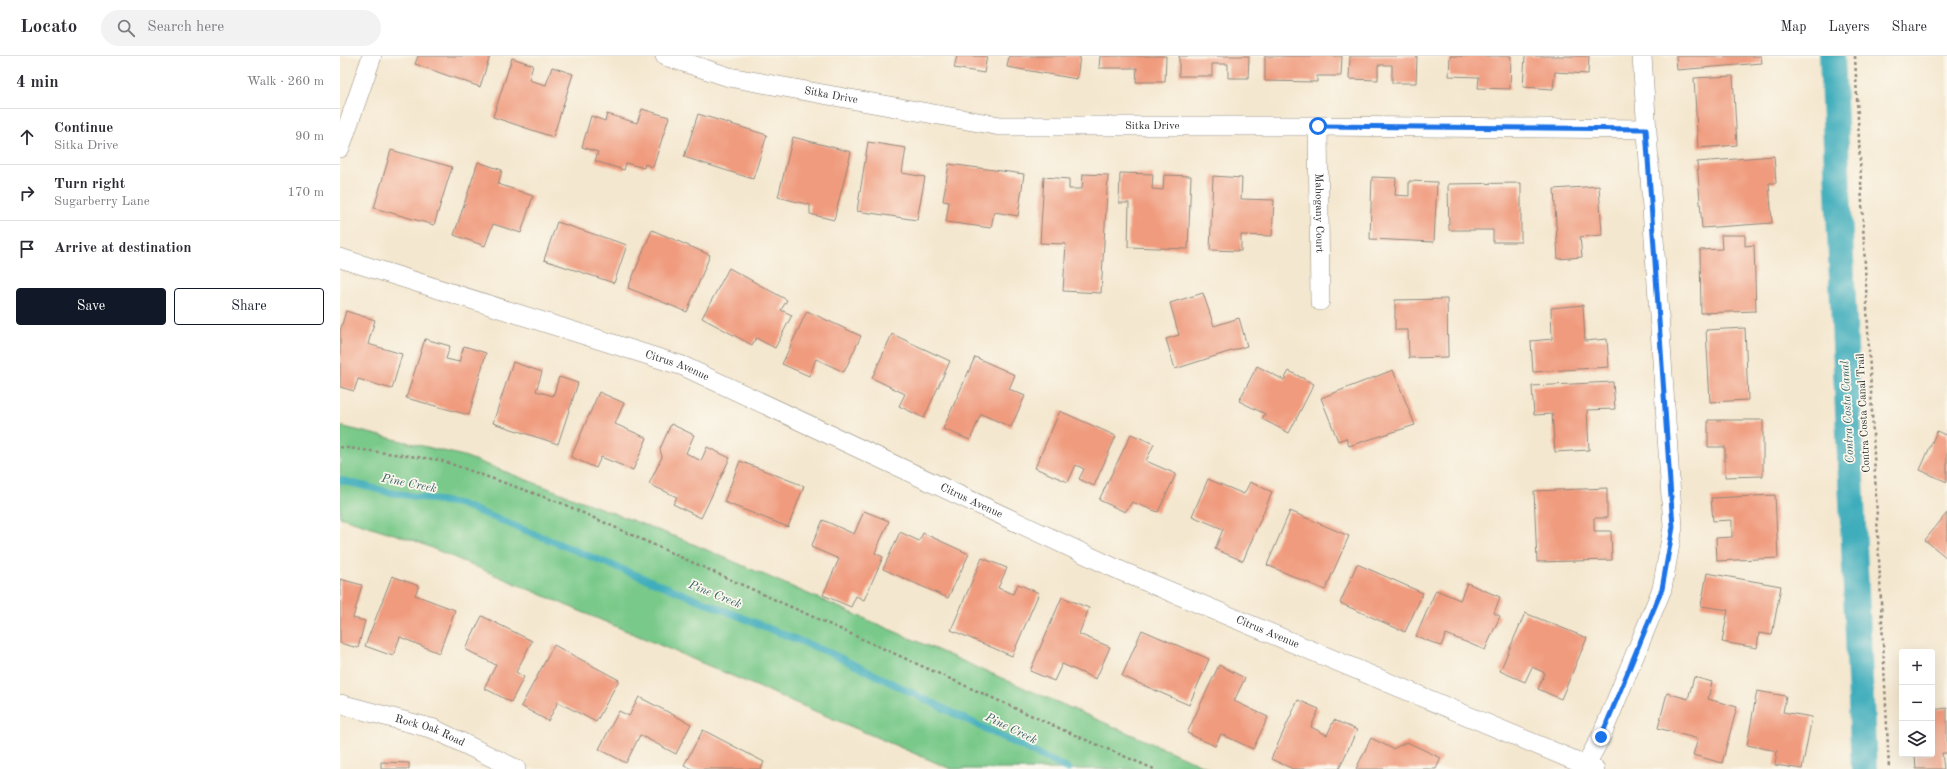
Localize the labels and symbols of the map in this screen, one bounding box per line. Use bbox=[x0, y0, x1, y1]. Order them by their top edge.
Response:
street label: Sitka Drive bbox=[803, 85, 859, 106]
route start bbox=[1309, 117, 1327, 135]
street label: Sitka Drive bbox=[1125, 121, 1179, 132]
street label: Mahogany Court bbox=[1313, 173, 1325, 253]
street label: Citrus Avenue bbox=[644, 349, 711, 383]
street label: Contra Costa Canal Trail bbox=[1855, 353, 1873, 473]
water label: Contra Costa Canal bbox=[1839, 360, 1857, 464]
water label: Pine Creek bbox=[379, 473, 438, 495]
street label: Citrus Avenue bbox=[938, 482, 1004, 520]
water label: Pine Creek bbox=[686, 579, 743, 611]
street label: Citrus Avenue bbox=[1234, 614, 1301, 650]
water label: Pine Creek bbox=[982, 711, 1039, 747]
street label: Rock Oak Road bbox=[394, 713, 467, 749]
route end bbox=[1592, 728, 1610, 746]

